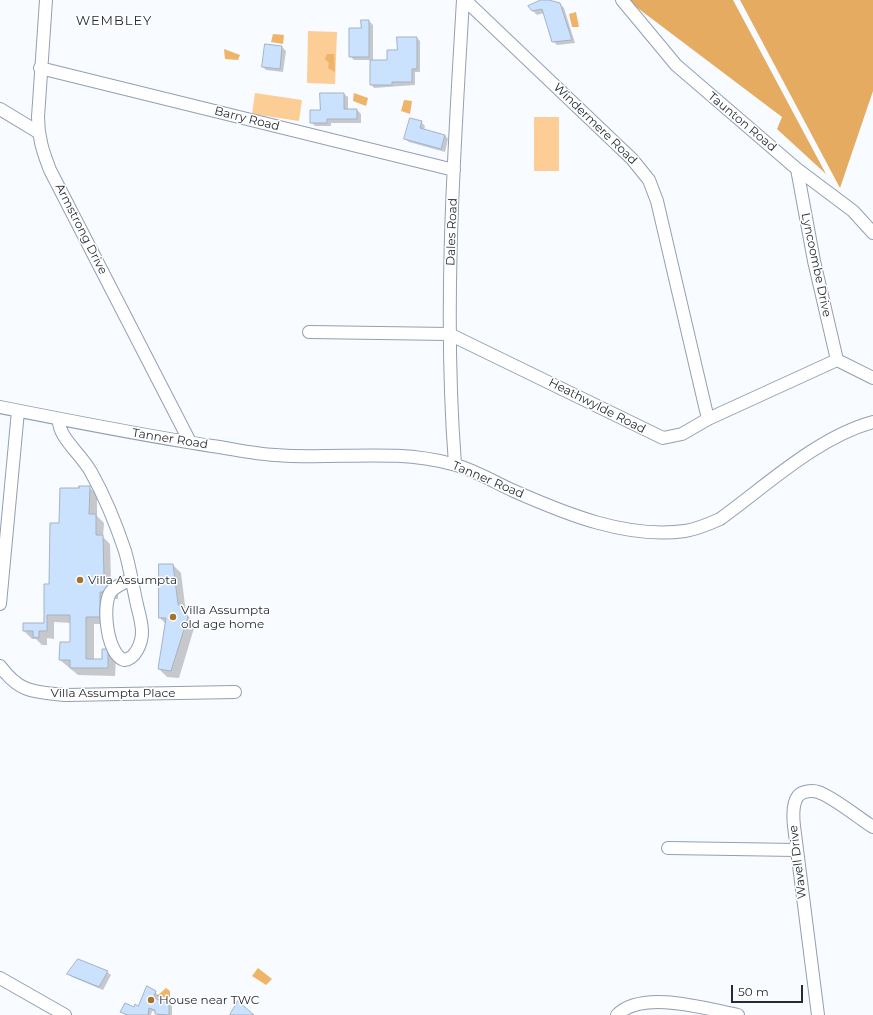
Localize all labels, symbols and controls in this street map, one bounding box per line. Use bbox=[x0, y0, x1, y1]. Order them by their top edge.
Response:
district label: WEMBLEY bbox=[76, 13, 152, 29]
street label: Windermere Road bbox=[550, 80, 640, 168]
street label: Taunton Road bbox=[705, 89, 779, 155]
street label: Barry Road bbox=[213, 104, 281, 134]
street label: Armstrong Drive bbox=[52, 181, 110, 277]
street label: Dales Road bbox=[444, 198, 460, 266]
street label: Lyncoombe Drive bbox=[798, 212, 834, 318]
street label: Heathwylde Road bbox=[546, 375, 648, 437]
street label: Tanner Road bbox=[131, 426, 209, 452]
street label: Tanner Road bbox=[450, 458, 526, 502]
place label: Villa Assumpta bbox=[88, 573, 177, 587]
marker: Villa Assumpta bbox=[75, 575, 85, 585]
place label: Villa Assumpta old age home bbox=[181, 603, 270, 631]
marker: Villa Assumpta old age home bbox=[168, 612, 178, 622]
street label: Villa Assumpta Place bbox=[51, 686, 175, 700]
street label: Wavell Drive bbox=[786, 824, 810, 900]
scale bar bbox=[733, 977, 805, 1003]
text: 50 m bbox=[738, 984, 769, 999]
place label: House near TWC bbox=[159, 993, 259, 1007]
marker: House near TWC bbox=[146, 995, 156, 1005]

